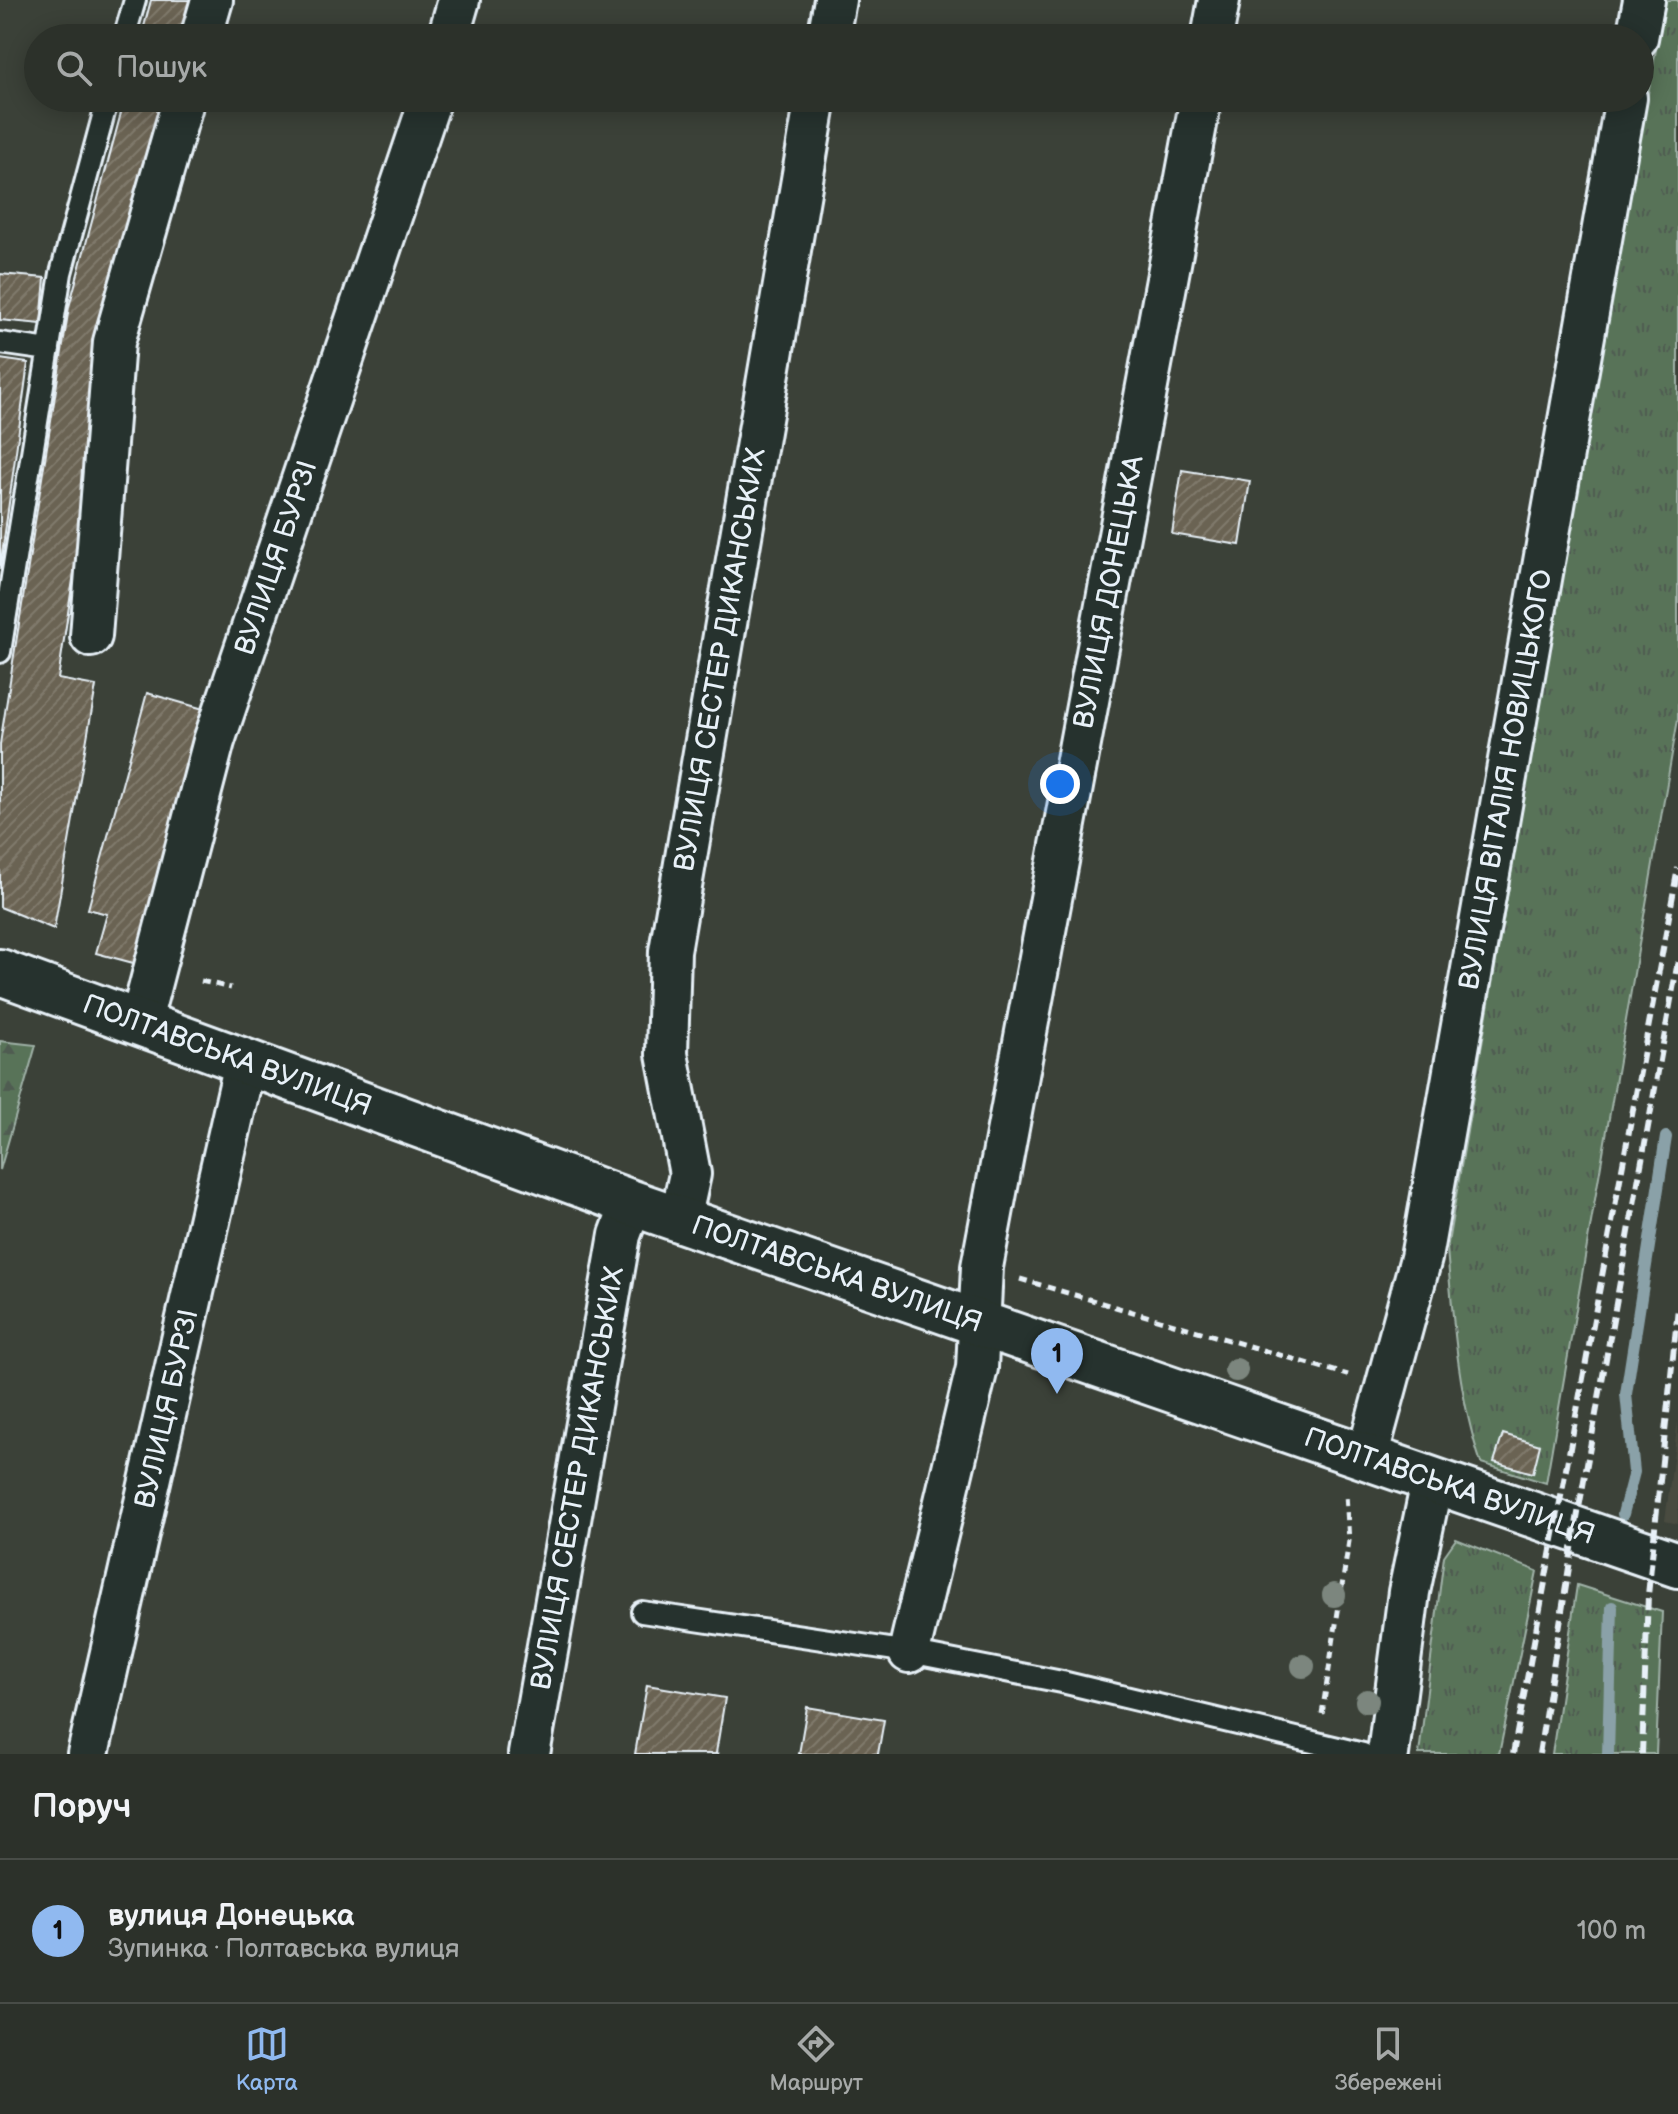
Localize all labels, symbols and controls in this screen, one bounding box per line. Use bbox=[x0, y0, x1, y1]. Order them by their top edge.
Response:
search box bbox=[24, 24, 1654, 112]
icon: search bbox=[52, 46, 96, 90]
text: Пошук bbox=[116, 50, 207, 86]
street label: ВУЛИЦЯ СЕСТЕР ДИКАНСЬКИХ bbox=[667, 445, 772, 874]
street label: ВУЛИЦЯ ДОНЕЦЬКА bbox=[1067, 452, 1150, 731]
street label: ВУЛИЦЯ БУРЗІ bbox=[228, 456, 324, 659]
street label: ВУЛИЦЯ ВІТАЛІЯ НОВИЦЬКОГО bbox=[1452, 567, 1559, 992]
your location bbox=[1040, 764, 1080, 804]
street label: ПОЛТАВСЬКА ВУЛИЦЯ bbox=[78, 987, 376, 1123]
street label: ПОЛТАВСЬКА ВУЛИЦЯ bbox=[688, 1209, 987, 1339]
street label: ВУЛИЦЯ СЕСТЕР ДИКАНСЬКИХ bbox=[524, 1264, 631, 1692]
street label: ВУЛИЦЯ БУРЗІ bbox=[128, 1306, 205, 1511]
pin: 1 bbox=[1031, 1328, 1083, 1394]
street label: ПОЛТАВСЬКА ВУЛИЦЯ bbox=[1300, 1420, 1599, 1551]
text: Поруч bbox=[32, 1786, 131, 1827]
text: вулиця Донецька bbox=[108, 1898, 354, 1934]
text: 1 bbox=[53, 1916, 63, 1947]
text: 100 m bbox=[1577, 1916, 1646, 1947]
text: Зупинка · Полтавська вулиця bbox=[108, 1934, 459, 1965]
tab: Карта bbox=[236, 2022, 298, 2097]
tab: Маршрут bbox=[770, 2022, 863, 2097]
tab: Збережені bbox=[1335, 2022, 1442, 2097]

